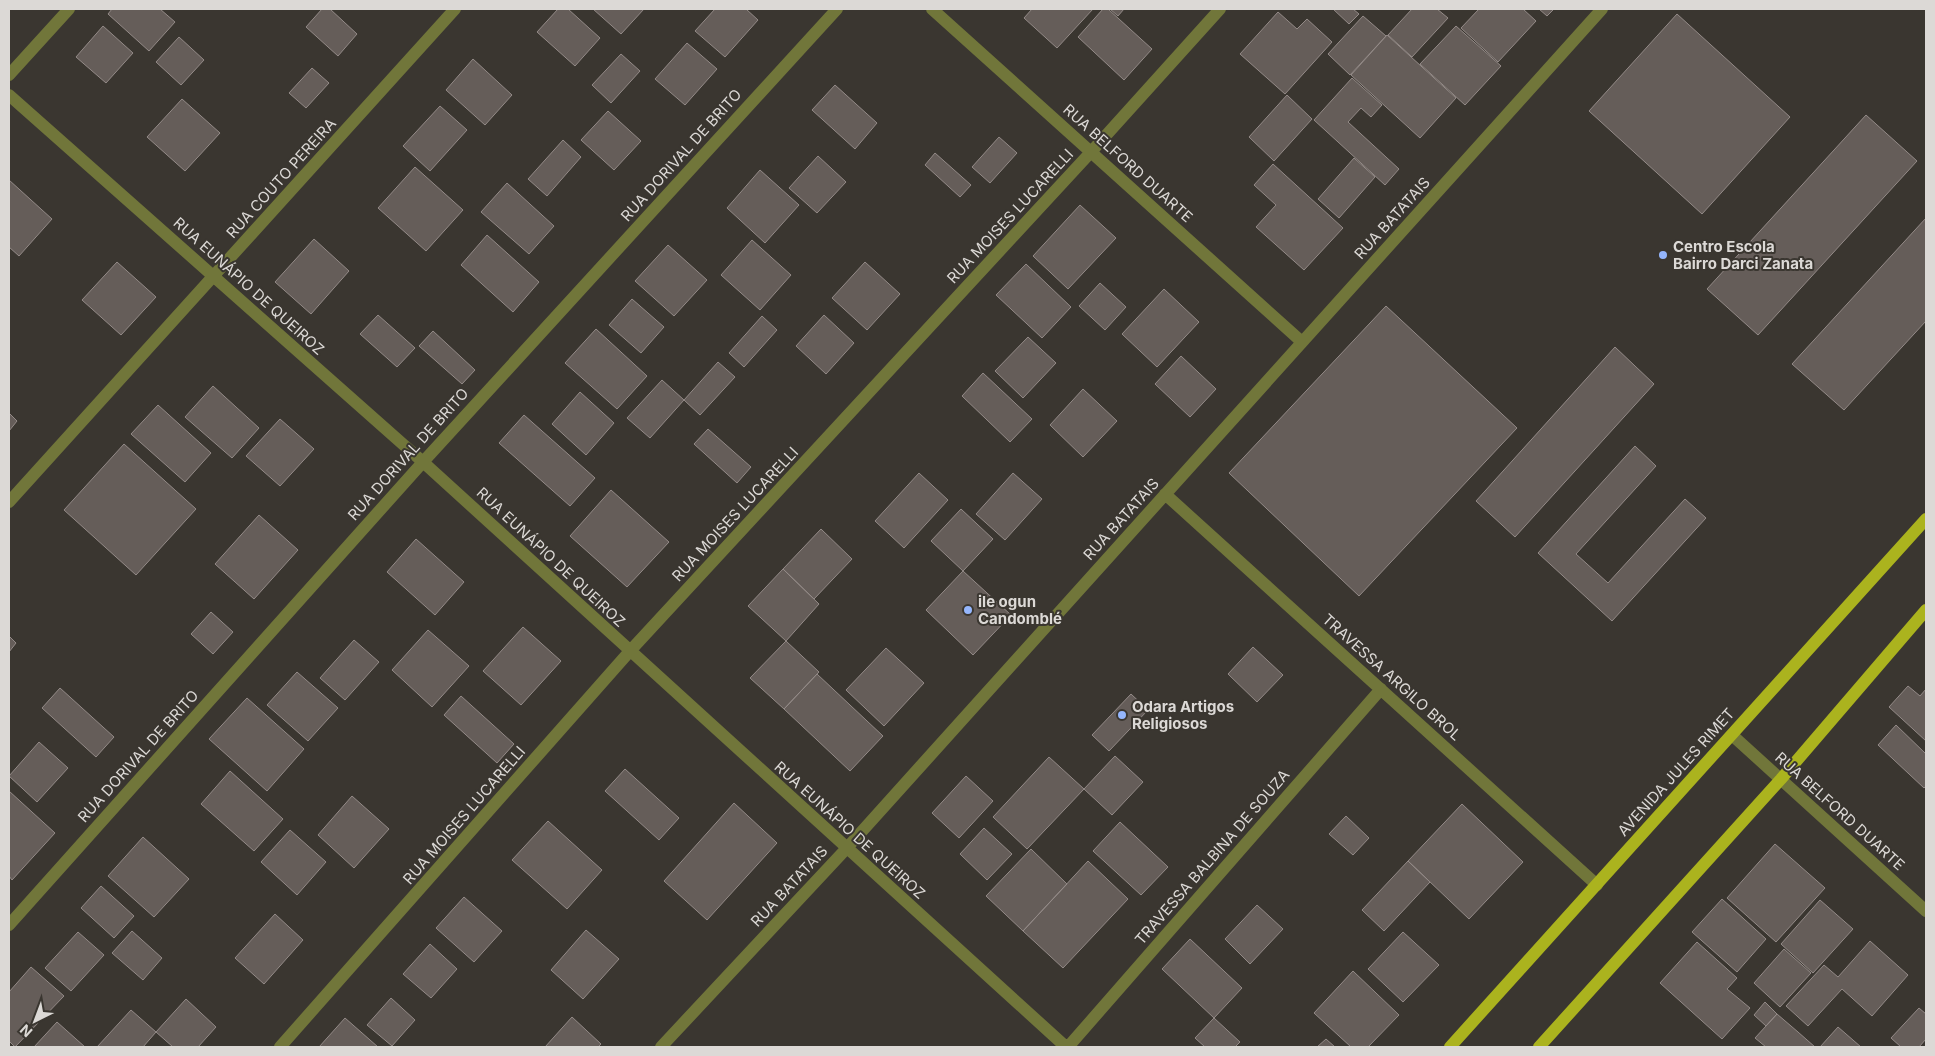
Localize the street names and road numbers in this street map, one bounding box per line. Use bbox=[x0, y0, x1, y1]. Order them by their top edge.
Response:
street label: RUA DORIVAL DE BRITO bbox=[616, 85, 746, 225]
street label: RUA BELFORD DUARTE bbox=[1059, 100, 1197, 226]
street label: RUA COUTO PEREIRA bbox=[222, 114, 340, 242]
street label: RUA MOISES LUCARELLI bbox=[943, 145, 1077, 287]
street label: RUA BATATAIS bbox=[1350, 173, 1434, 263]
street label: RUA EUNÁPIO DE QUEIROZ bbox=[170, 213, 328, 359]
street label: RUA DORIVAL DE BRITO bbox=[343, 384, 473, 524]
street label: RUA MOISES LUCARELLI bbox=[668, 443, 802, 585]
street label: RUA BATATAIS bbox=[1079, 474, 1163, 564]
street label: RUA EUNÁPIO DE QUEIROZ bbox=[473, 483, 629, 631]
street label: TRAVESSA ARGILO BROL bbox=[1319, 610, 1465, 744]
street label: RUA DORIVAL DE BRITO bbox=[73, 686, 203, 826]
street label: AVENIDA JULES RIMET bbox=[1613, 704, 1739, 840]
street label: RUA MOISES LUCARELLI bbox=[399, 742, 529, 888]
street label: RUA BELFORD DUARTE bbox=[1771, 748, 1909, 874]
street label: RUA EUNÁPIO DE QUEIROZ bbox=[771, 757, 929, 903]
street label: TRAVESSA BALBINA DE SOUZA bbox=[1131, 765, 1293, 949]
street label: RUA BATATAIS bbox=[747, 842, 831, 930]

